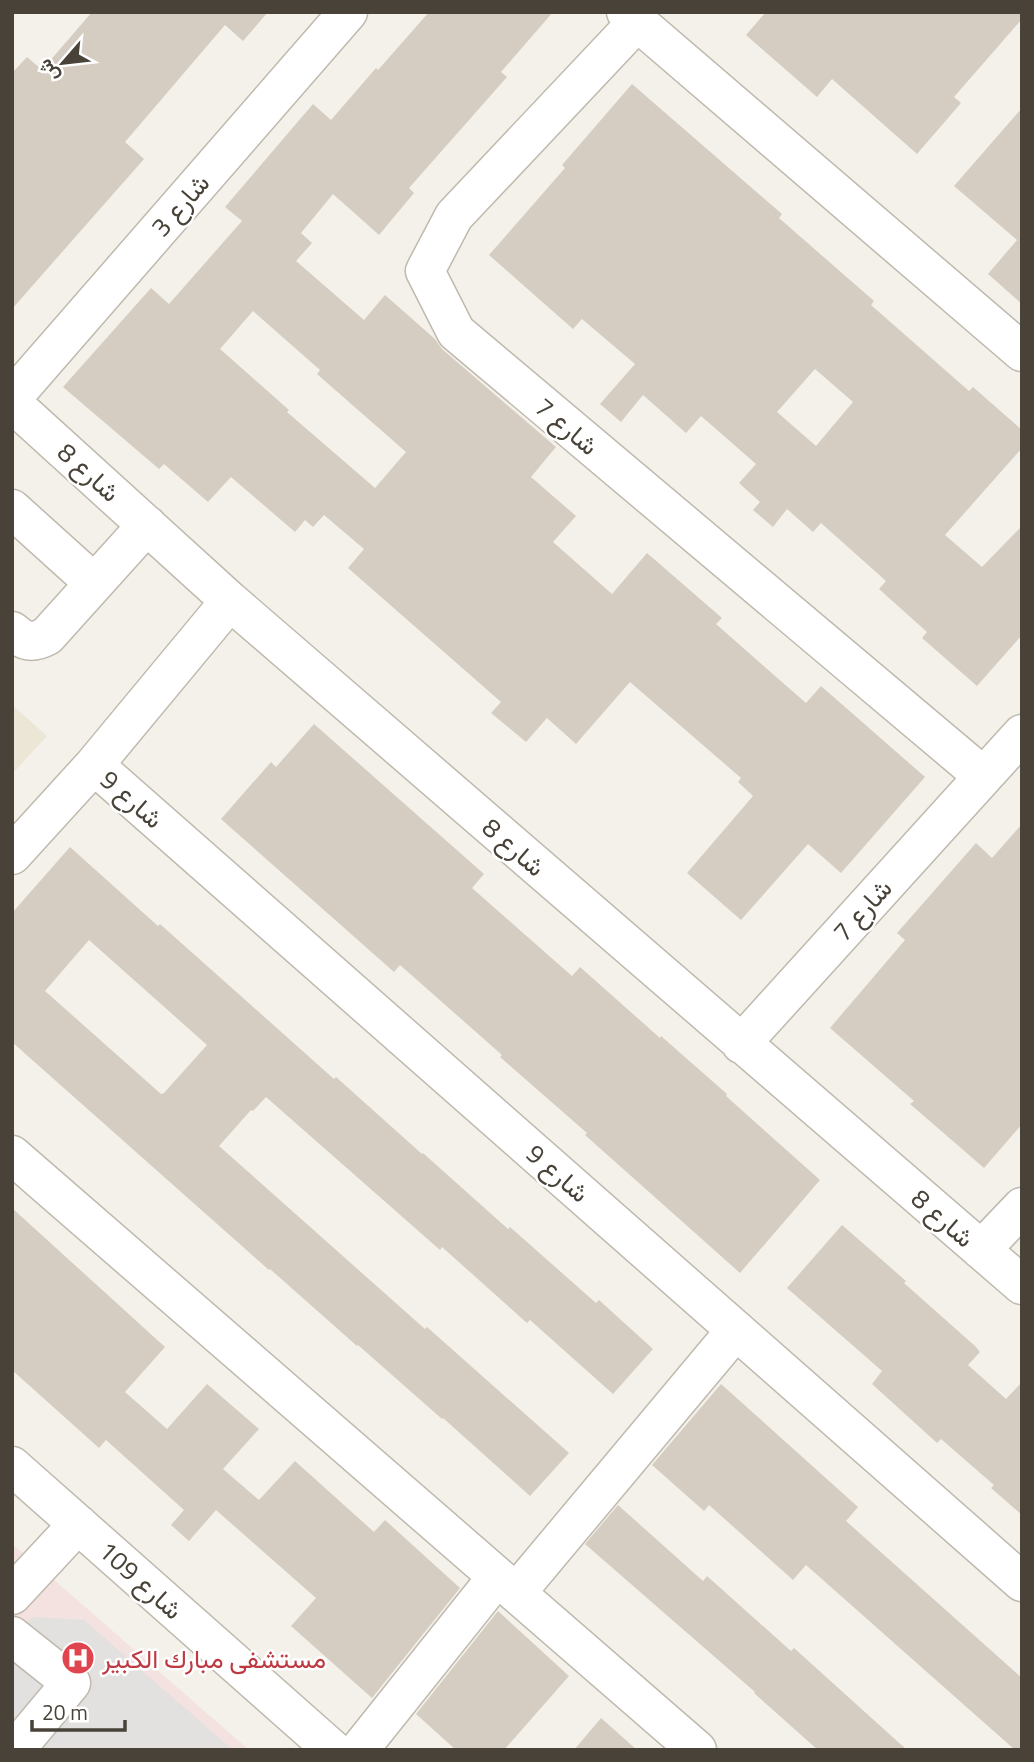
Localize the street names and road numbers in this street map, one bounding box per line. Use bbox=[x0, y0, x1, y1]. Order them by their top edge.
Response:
street label: شارع 3 bbox=[141, 165, 219, 245]
street label: شارع 7 bbox=[527, 388, 607, 464]
street label: شارع 8 bbox=[49, 433, 129, 511]
street label: شارع 9 bbox=[92, 760, 172, 838]
street label: شارع 8 bbox=[474, 808, 554, 886]
street label: شارع 7 bbox=[823, 870, 901, 950]
street label: شارع 9 bbox=[518, 1134, 598, 1212]
street label: شارع 8 bbox=[903, 1179, 983, 1257]
street label: شارع 109 bbox=[90, 1531, 192, 1629]

